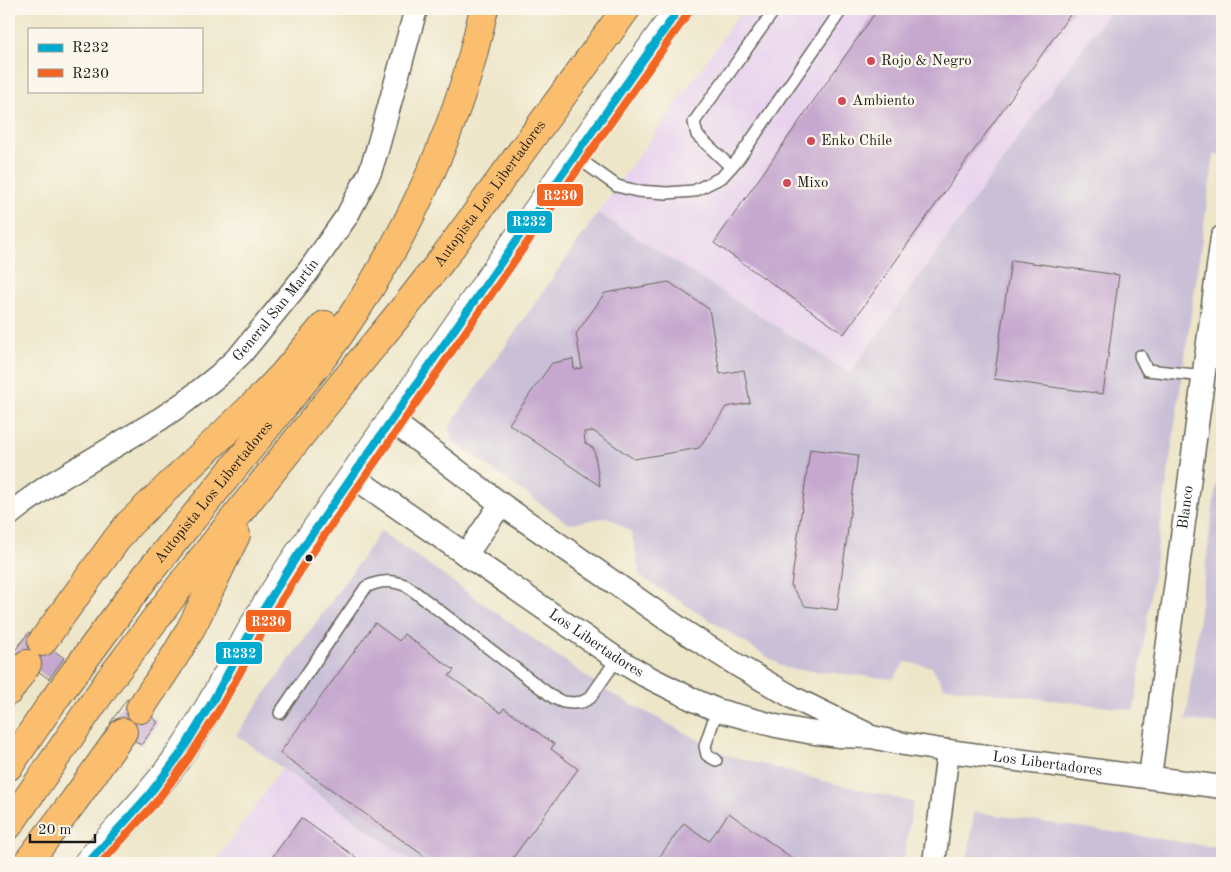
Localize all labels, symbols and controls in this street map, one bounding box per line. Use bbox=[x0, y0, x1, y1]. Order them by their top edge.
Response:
legend bbox=[28, 28, 202, 92]
text: R232 bbox=[72, 41, 109, 56]
place label: Rojo & Negro bbox=[881, 54, 972, 69]
marker: Rojo & Negro bbox=[865, 55, 877, 67]
text: R230 bbox=[72, 67, 109, 82]
place label: Ambiento bbox=[852, 94, 915, 109]
marker: Ambiento bbox=[836, 95, 848, 107]
street label: Autopista Los Libertadores bbox=[431, 118, 549, 270]
place label: Enko Chile bbox=[821, 134, 892, 149]
marker: Enko Chile bbox=[805, 135, 817, 147]
place label: Mixo bbox=[797, 176, 829, 191]
marker: Mixo bbox=[781, 177, 793, 189]
line badge: R230 bbox=[536, 183, 584, 207]
text: R230 bbox=[543, 189, 577, 203]
line badge: R232 bbox=[506, 210, 553, 234]
text: R232 bbox=[512, 215, 546, 229]
street label: General San Martín bbox=[230, 256, 322, 365]
street label: Autopista Los Libertadores bbox=[152, 418, 276, 566]
street label: Blanco bbox=[1176, 485, 1196, 530]
unlabelled marker bbox=[304, 553, 314, 563]
street label: Los Libertadores bbox=[546, 607, 646, 680]
line badge: R230 bbox=[245, 609, 292, 633]
text: R230 bbox=[251, 615, 285, 629]
line badge: R232 bbox=[215, 641, 263, 665]
text: R232 bbox=[222, 647, 256, 661]
street label: Los Libertadores bbox=[992, 749, 1103, 779]
scale bar bbox=[30, 812, 95, 844]
text: 20 m bbox=[38, 823, 72, 838]

